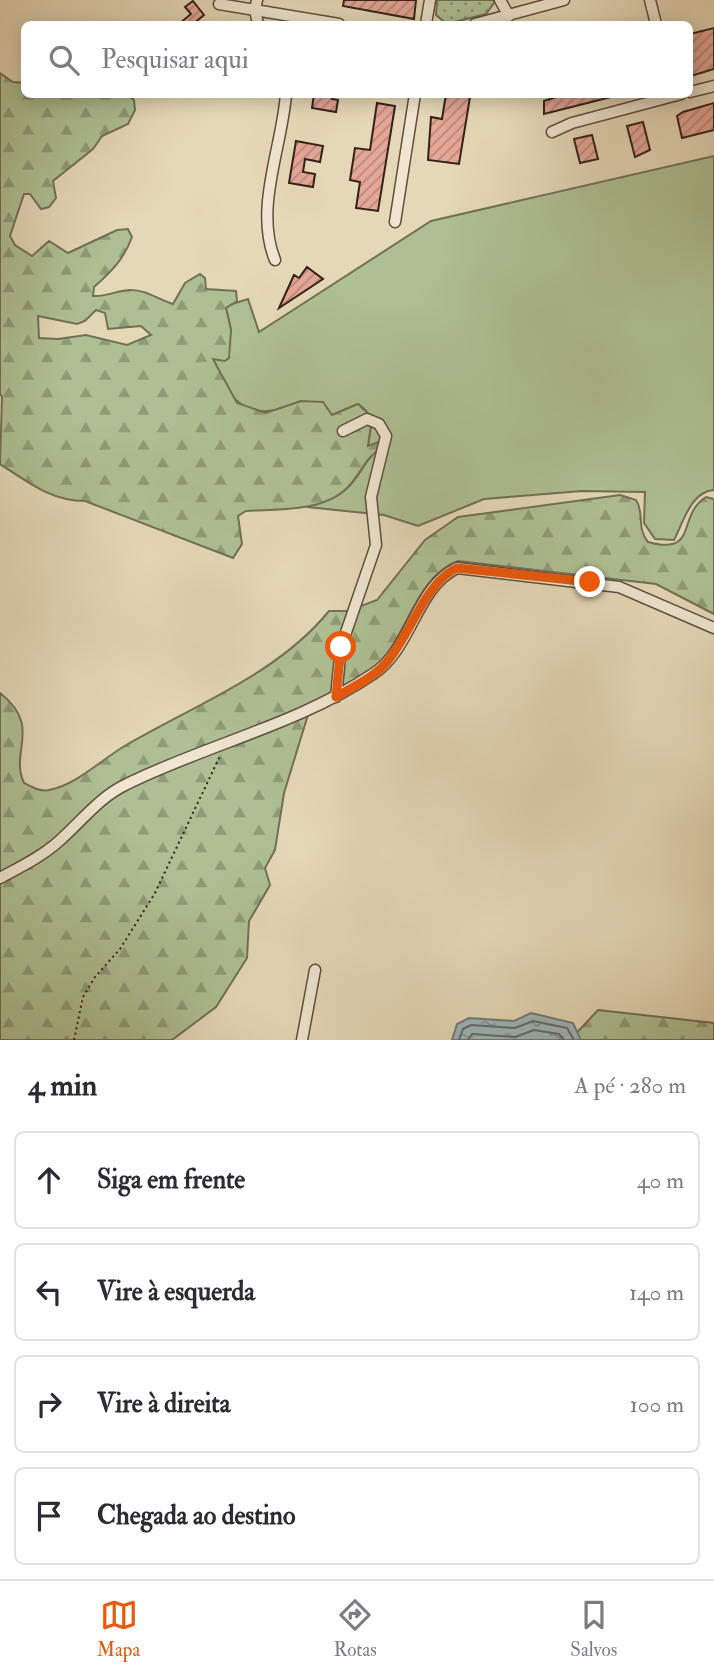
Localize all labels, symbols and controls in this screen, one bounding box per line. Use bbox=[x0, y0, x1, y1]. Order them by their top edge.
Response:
search box bbox=[21, 21, 693, 98]
icon: search bbox=[45, 41, 83, 79]
text: Pesquisar aqui bbox=[101, 44, 249, 76]
route end bbox=[574, 566, 605, 597]
route start bbox=[325, 631, 356, 662]
text: 4 min bbox=[28, 1067, 97, 1104]
text: A pé · 280 m bbox=[574, 1071, 686, 1100]
icon: ahead bbox=[30, 1161, 68, 1199]
text: Siga em frente bbox=[97, 1164, 245, 1196]
text: 40 m bbox=[637, 1166, 684, 1195]
icon: left bbox=[30, 1273, 68, 1311]
text: Vire à esquerda bbox=[97, 1276, 255, 1308]
text: 140 m bbox=[629, 1278, 684, 1307]
icon: right bbox=[30, 1385, 68, 1423]
text: Vire à direita bbox=[97, 1388, 230, 1420]
text: 100 m bbox=[630, 1390, 684, 1419]
icon: arrive bbox=[30, 1497, 68, 1535]
text: Chegada ao destino bbox=[97, 1500, 295, 1532]
tab: Mapa bbox=[97, 1596, 140, 1662]
tab: Rotas bbox=[334, 1596, 377, 1662]
tab: Salvos bbox=[570, 1596, 617, 1662]

